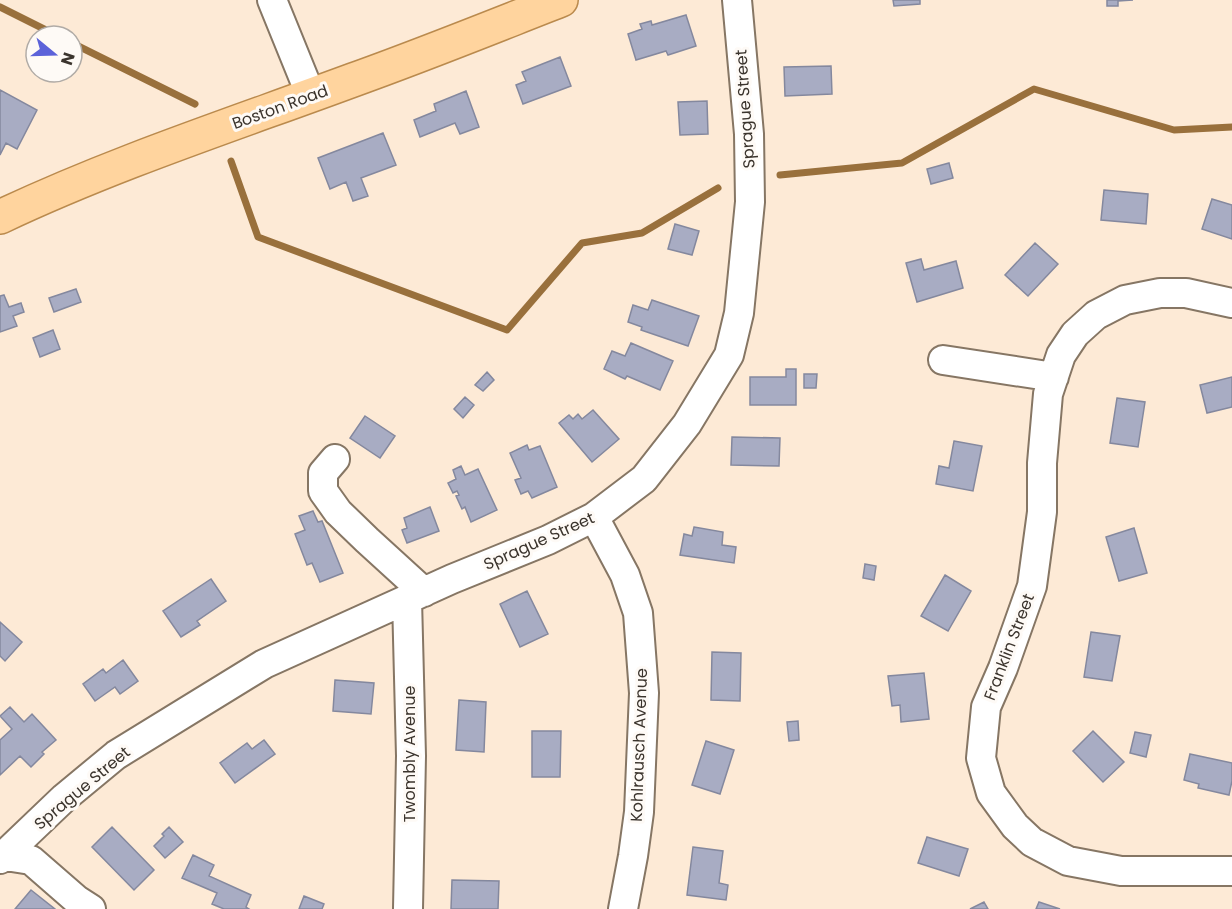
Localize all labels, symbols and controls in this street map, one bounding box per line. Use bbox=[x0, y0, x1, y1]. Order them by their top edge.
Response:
north arrow bbox=[24, 24, 84, 84]
text: N bbox=[55, 49, 81, 68]
street label: Sprague Street bbox=[729, 49, 761, 169]
street label: Boston Road bbox=[229, 79, 331, 135]
street label: Sprague Street bbox=[480, 506, 598, 576]
street label: Franklin Street bbox=[978, 590, 1040, 704]
street label: Kohlrausch Avenue bbox=[625, 668, 653, 822]
street label: Twombly Avenue bbox=[398, 686, 421, 822]
street label: Sprague Street bbox=[29, 741, 135, 835]

